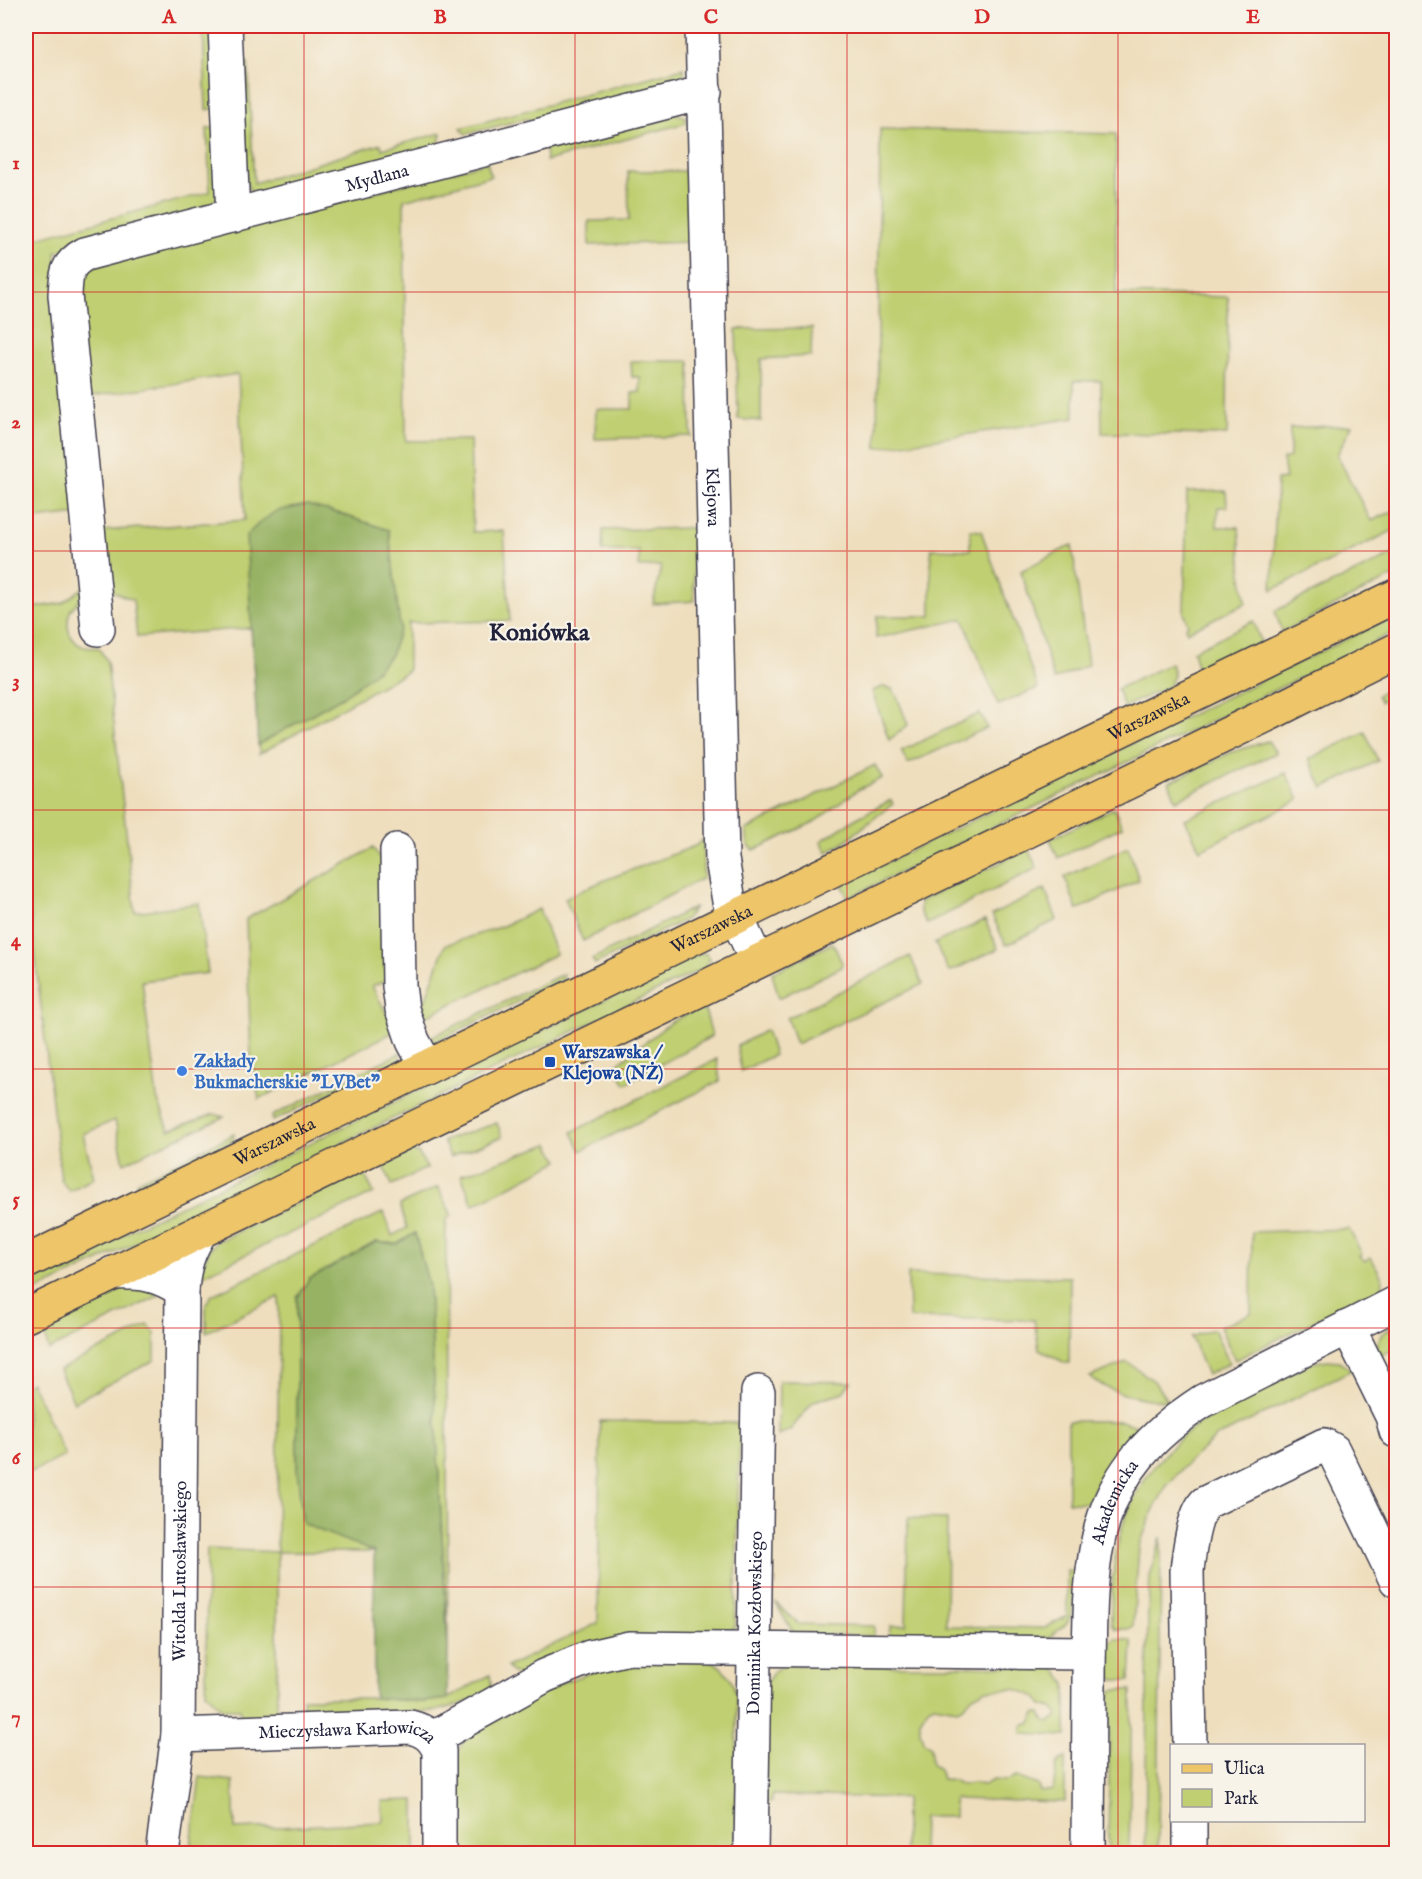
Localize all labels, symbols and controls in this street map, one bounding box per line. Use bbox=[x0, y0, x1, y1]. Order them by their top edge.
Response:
text: A bbox=[161, 5, 177, 30]
text: B bbox=[433, 5, 447, 30]
text: C bbox=[704, 5, 718, 30]
text: D bbox=[974, 5, 990, 30]
text: E bbox=[1246, 5, 1260, 30]
text: 1 bbox=[12, 151, 20, 176]
street label: Mydlana bbox=[343, 160, 412, 199]
text: 2 bbox=[11, 410, 21, 435]
street label: Klejowa bbox=[700, 467, 724, 527]
district label: Koniówka bbox=[489, 618, 590, 649]
text: 3 bbox=[12, 669, 20, 694]
street label: Warszawska bbox=[1104, 688, 1194, 747]
street label: Warszawska bbox=[667, 900, 757, 960]
text: 4 bbox=[11, 928, 22, 953]
place label: Warszawska / Klejowa (NŻ) bbox=[561, 1042, 664, 1086]
place label: Zakłady Bukmacherskie "LVBet" bbox=[194, 1051, 380, 1095]
marker: Warszawska / Klejowa (NŻ) bbox=[543, 1055, 557, 1069]
marker: Zakłady Bukmacherskie "LVBet" bbox=[175, 1064, 189, 1078]
street label: Warszawska bbox=[230, 1113, 320, 1172]
text: 5 bbox=[12, 1187, 20, 1212]
text: 6 bbox=[12, 1446, 22, 1471]
street label: Akademicka bbox=[1087, 1455, 1145, 1548]
street label: Witolda Lutosławskiego bbox=[169, 1480, 193, 1662]
street label: Dominika Kozłowskiego bbox=[743, 1530, 769, 1715]
text: 7 bbox=[11, 1705, 21, 1730]
street label: Mieczysława Karłowicza bbox=[258, 1717, 441, 1749]
legend bbox=[1170, 1744, 1365, 1822]
text: Ulica bbox=[1224, 1758, 1265, 1781]
text: Park bbox=[1224, 1788, 1259, 1811]

